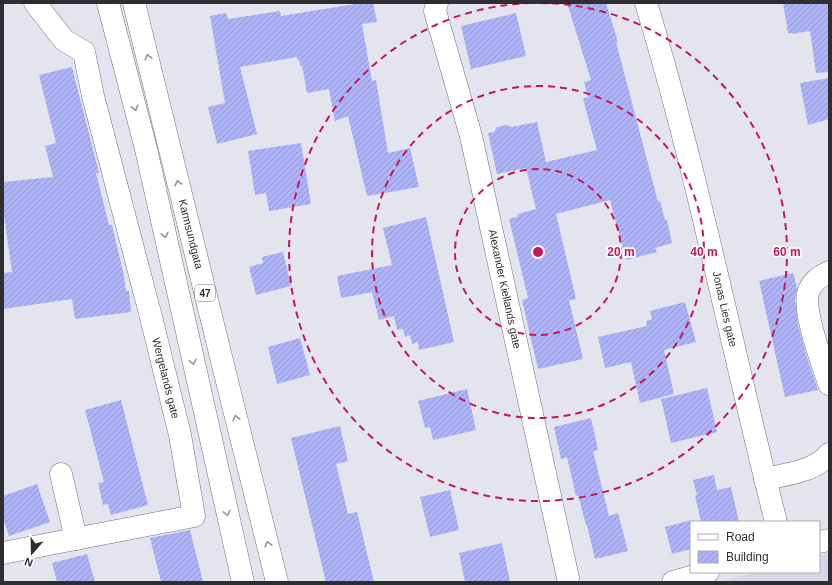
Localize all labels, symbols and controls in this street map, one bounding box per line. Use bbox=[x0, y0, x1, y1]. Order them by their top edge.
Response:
one-way arrow bbox=[144, 54, 152, 60]
one-way arrow bbox=[131, 105, 139, 112]
one-way arrow bbox=[175, 180, 183, 186]
street label: Karmsundgata bbox=[177, 198, 206, 271]
street label: Alexander Kiellands gate bbox=[486, 228, 524, 350]
one-way arrow bbox=[160, 232, 168, 238]
centre of rings bbox=[531, 245, 545, 259]
text: 20 m bbox=[607, 245, 635, 259]
text: 40 m bbox=[690, 245, 718, 259]
text: 60 m bbox=[773, 245, 801, 259]
street label: Jonas Lies gate bbox=[710, 270, 740, 348]
road number: 47 bbox=[195, 285, 215, 301]
street label: Wergelands gate bbox=[150, 336, 182, 420]
one-way arrow bbox=[189, 359, 197, 365]
one-way arrow bbox=[232, 415, 241, 422]
one-way arrow bbox=[222, 509, 231, 516]
legend bbox=[690, 521, 820, 573]
text: Road bbox=[726, 530, 755, 544]
north arrow bbox=[12, 533, 52, 573]
one-way arrow bbox=[264, 541, 273, 548]
text: Building bbox=[726, 550, 769, 564]
text: N bbox=[23, 555, 34, 569]

